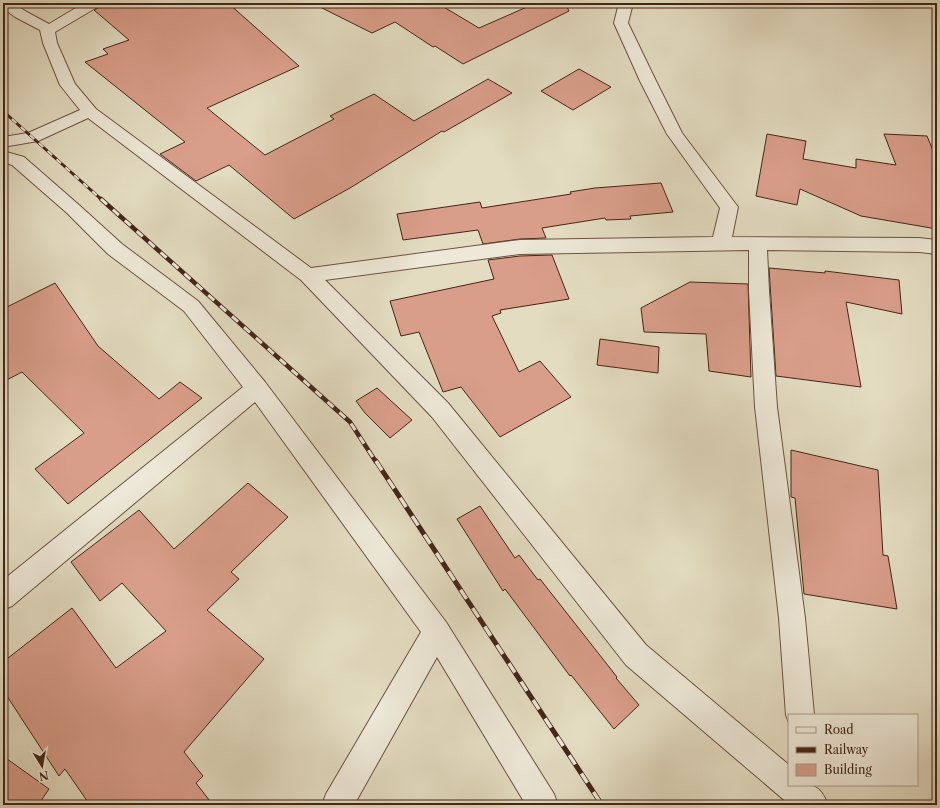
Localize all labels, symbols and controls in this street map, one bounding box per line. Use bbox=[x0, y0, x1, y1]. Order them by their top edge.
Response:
legend bbox=[788, 714, 918, 786]
text: Road bbox=[824, 722, 854, 737]
text: Railway bbox=[824, 742, 869, 757]
north arrow bbox=[22, 746, 62, 786]
text: Building bbox=[824, 762, 872, 777]
text: N bbox=[37, 768, 50, 784]

